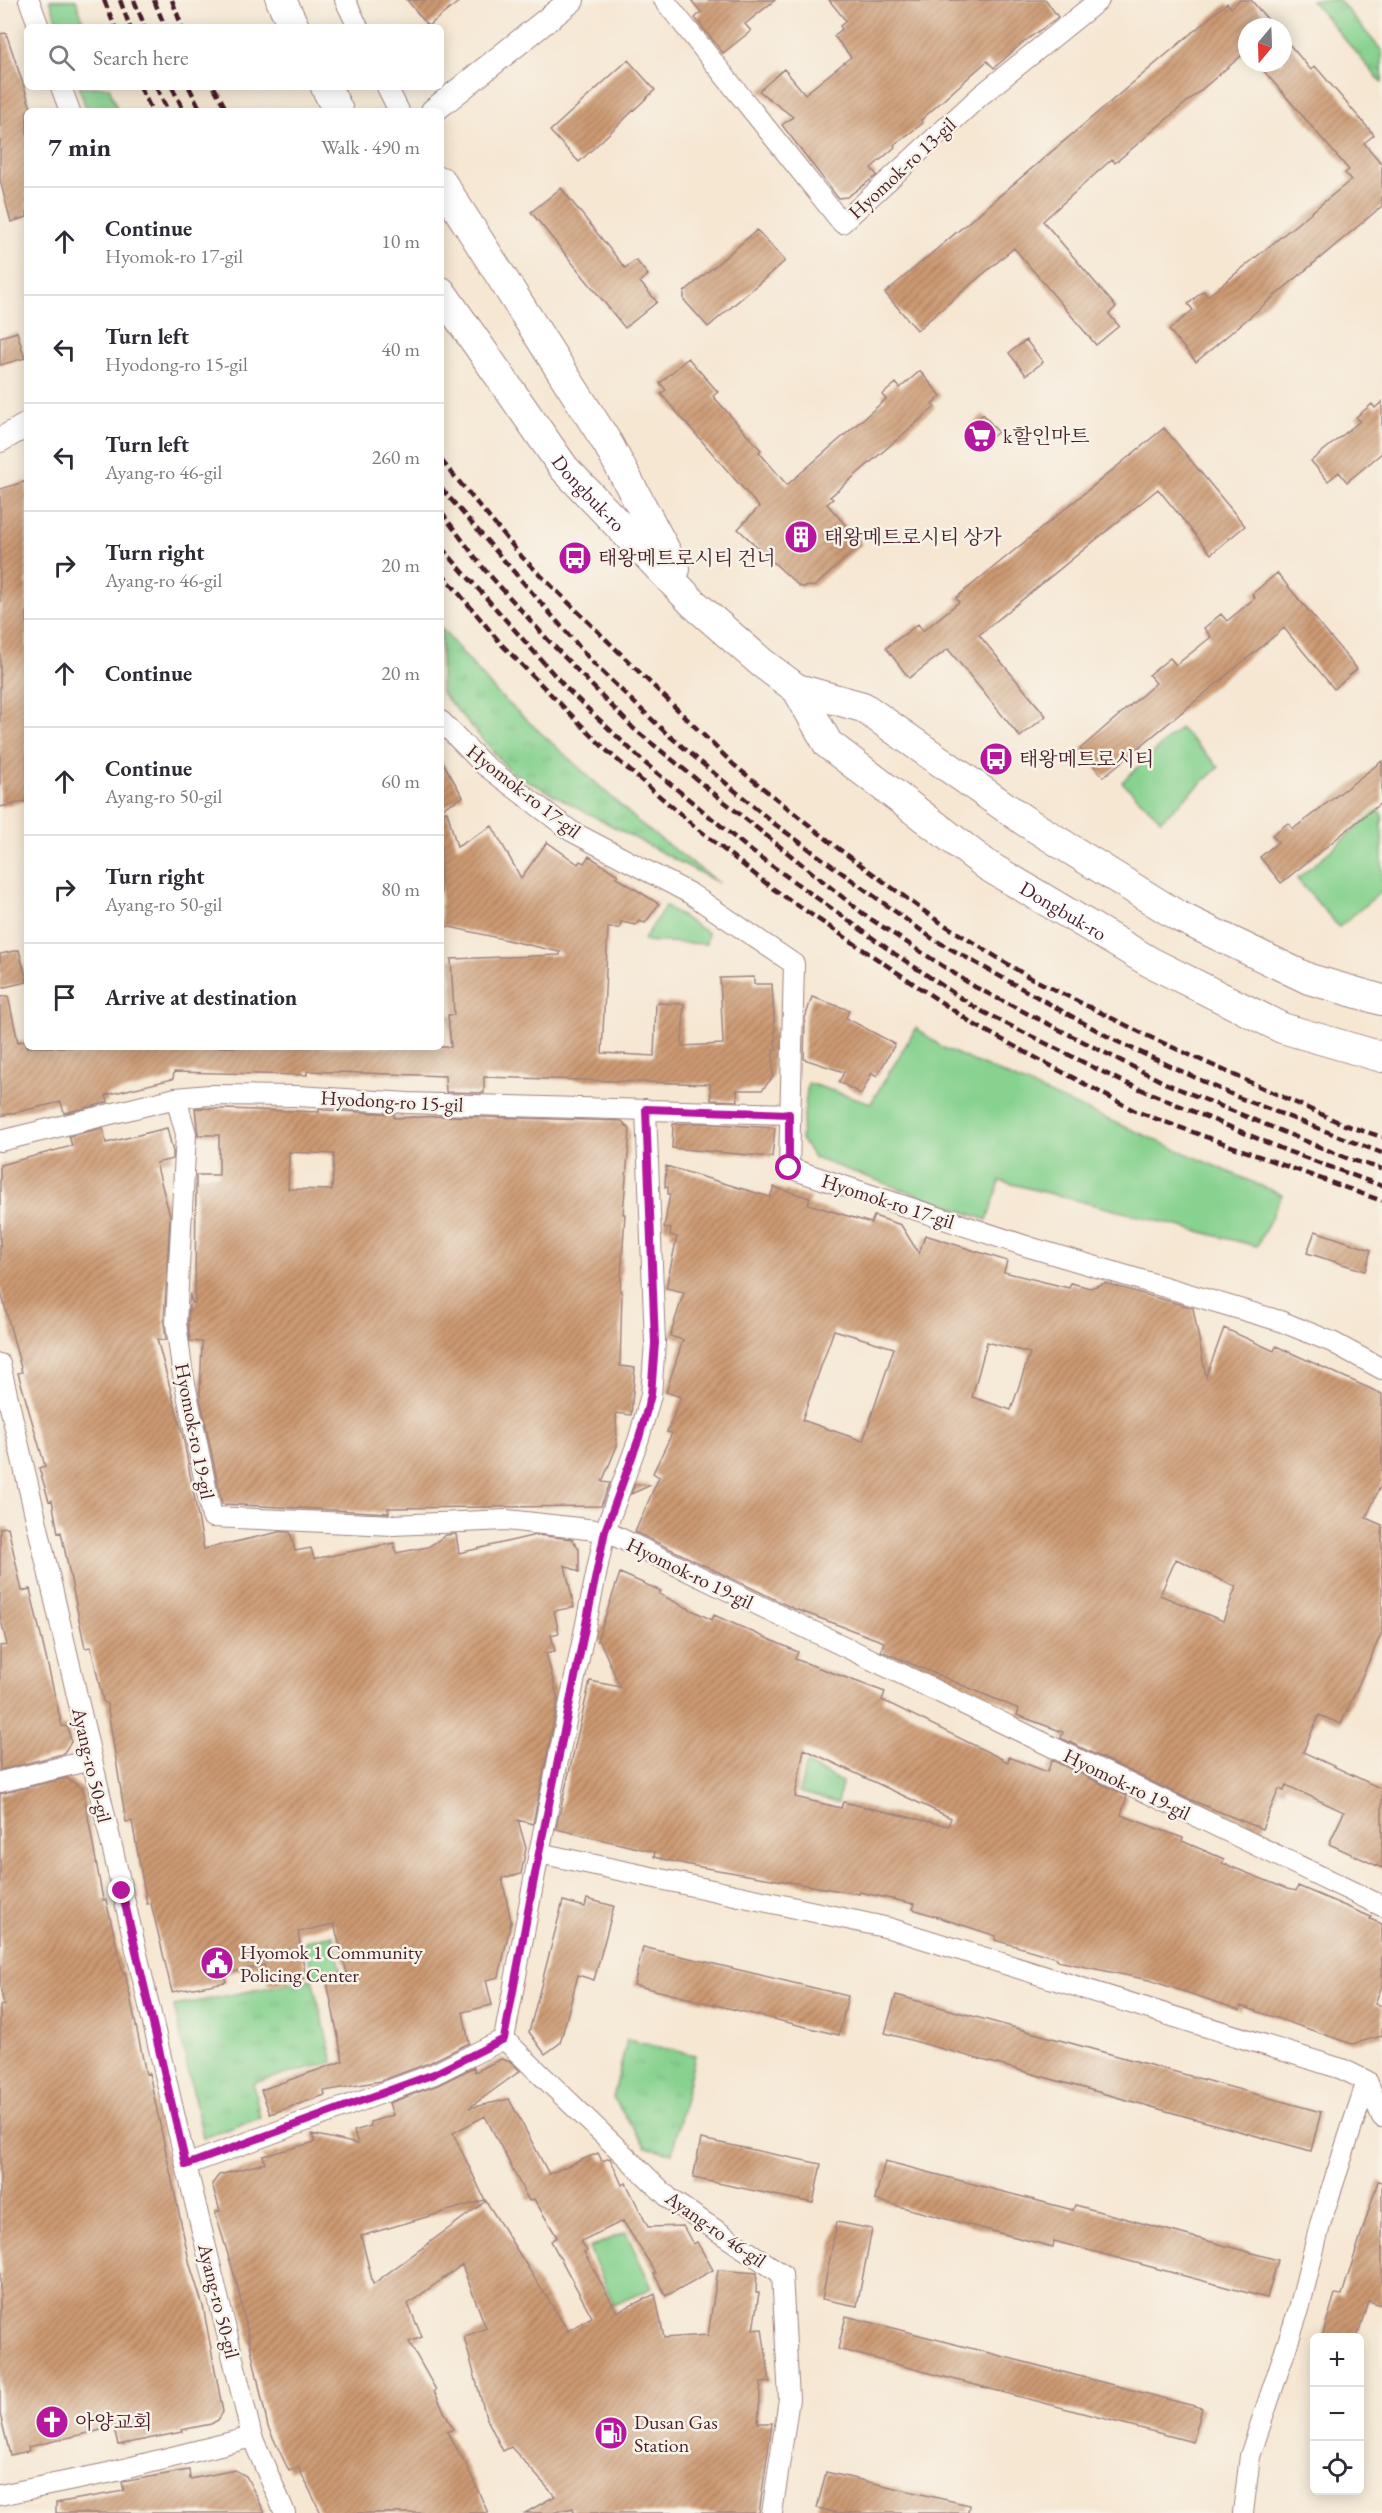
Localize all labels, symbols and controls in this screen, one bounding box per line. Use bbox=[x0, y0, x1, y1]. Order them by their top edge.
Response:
north arrow bbox=[1238, 18, 1292, 72]
search box bbox=[24, 24, 444, 90]
icon: search bbox=[45, 41, 78, 74]
text: Search here bbox=[93, 43, 188, 72]
street label: Hyomok-ro 13-gil bbox=[843, 111, 961, 225]
text: 7 min bbox=[48, 130, 111, 164]
text: Walk · 490 m bbox=[321, 134, 420, 160]
text: Continue bbox=[105, 214, 192, 243]
icon: ahead bbox=[48, 225, 81, 258]
text: 10 m bbox=[381, 228, 420, 254]
text: Hyomok-ro 17-gil bbox=[105, 243, 243, 269]
text: Turn left bbox=[105, 322, 189, 351]
icon: left bbox=[48, 333, 81, 366]
text: 40 m bbox=[381, 336, 420, 362]
text: Hyodong-ro 15-gil bbox=[105, 351, 248, 377]
supermarket icon: k할인마트 bbox=[962, 418, 998, 454]
place label: k할인마트 bbox=[1003, 423, 1090, 449]
text: Turn left bbox=[105, 430, 189, 459]
icon: left bbox=[48, 441, 81, 474]
text: 260 m bbox=[372, 444, 420, 470]
street label: Dongbuk-ro bbox=[546, 450, 631, 537]
text: Ayang-ro 46-gil bbox=[105, 459, 222, 485]
building icon: 태왕메트로시티 상가 bbox=[783, 519, 819, 555]
place label: 태왕메트로시티 상가 bbox=[824, 524, 1003, 550]
text: Turn right bbox=[105, 538, 204, 567]
bus stop icon: 태왕메트로시티 건너 bbox=[557, 540, 593, 576]
place label: 태왕메트로시티 건너 bbox=[598, 545, 776, 571]
icon: right bbox=[48, 549, 81, 582]
text: 20 m bbox=[381, 552, 420, 578]
text: Ayang-ro 46-gil bbox=[105, 567, 222, 593]
icon: ahead bbox=[48, 657, 81, 690]
text: Continue bbox=[105, 659, 192, 688]
text: 20 m bbox=[381, 660, 420, 686]
street label: Hyomok-ro 17-gil bbox=[462, 738, 587, 844]
bus stop icon: 태왕메트로시티 bbox=[978, 741, 1014, 777]
place label: 태왕메트로시티 bbox=[1019, 746, 1154, 772]
text: Continue bbox=[105, 754, 192, 783]
icon: ahead bbox=[48, 765, 81, 798]
text: 60 m bbox=[381, 768, 420, 794]
text: Ayang-ro 50-gil bbox=[105, 783, 222, 809]
text: Turn right bbox=[105, 862, 204, 891]
icon: right bbox=[48, 873, 81, 906]
street label: Dongbuk-ro bbox=[1015, 875, 1112, 947]
text: 80 m bbox=[381, 876, 420, 902]
text: Ayang-ro 50-gil bbox=[105, 891, 222, 917]
icon: arrive bbox=[48, 981, 81, 1014]
text: Arrive at destination bbox=[105, 983, 297, 1012]
street label: Hyodong-ro 15-gil bbox=[320, 1084, 464, 1118]
route start bbox=[775, 1154, 801, 1180]
street label: Hyomok-ro 17-gil bbox=[818, 1167, 958, 1235]
street label: Hyomok-ro 19-gil bbox=[169, 1361, 221, 1501]
street label: Hyomok-ro 19-gil bbox=[622, 1531, 758, 1615]
street label: Ayang-ro 50-gil bbox=[66, 1704, 118, 1825]
street label: Hyomok-ro 19-gil bbox=[1059, 1742, 1195, 1826]
route end bbox=[108, 1877, 134, 1903]
place label: Hyomok 1 Community Policing Center bbox=[240, 1939, 423, 1988]
public building icon: Hyomok 1 Community Policing Center bbox=[199, 1945, 235, 1981]
street label: Ayang-ro 46-gil bbox=[660, 2184, 772, 2273]
street label: Ayang-ro 50-gil bbox=[192, 2240, 246, 2361]
map controls bbox=[1310, 2333, 1364, 2495]
button: + bbox=[1310, 2333, 1364, 2387]
button: − bbox=[1310, 2387, 1364, 2441]
church icon: 아양교회 bbox=[34, 2404, 70, 2440]
place label: 아양교회 bbox=[75, 2409, 152, 2435]
place label: Dusan Gas Station bbox=[634, 2409, 718, 2458]
fuel station icon: Dusan Gas Station bbox=[593, 2415, 629, 2451]
button: locate bbox=[1310, 2441, 1364, 2495]

